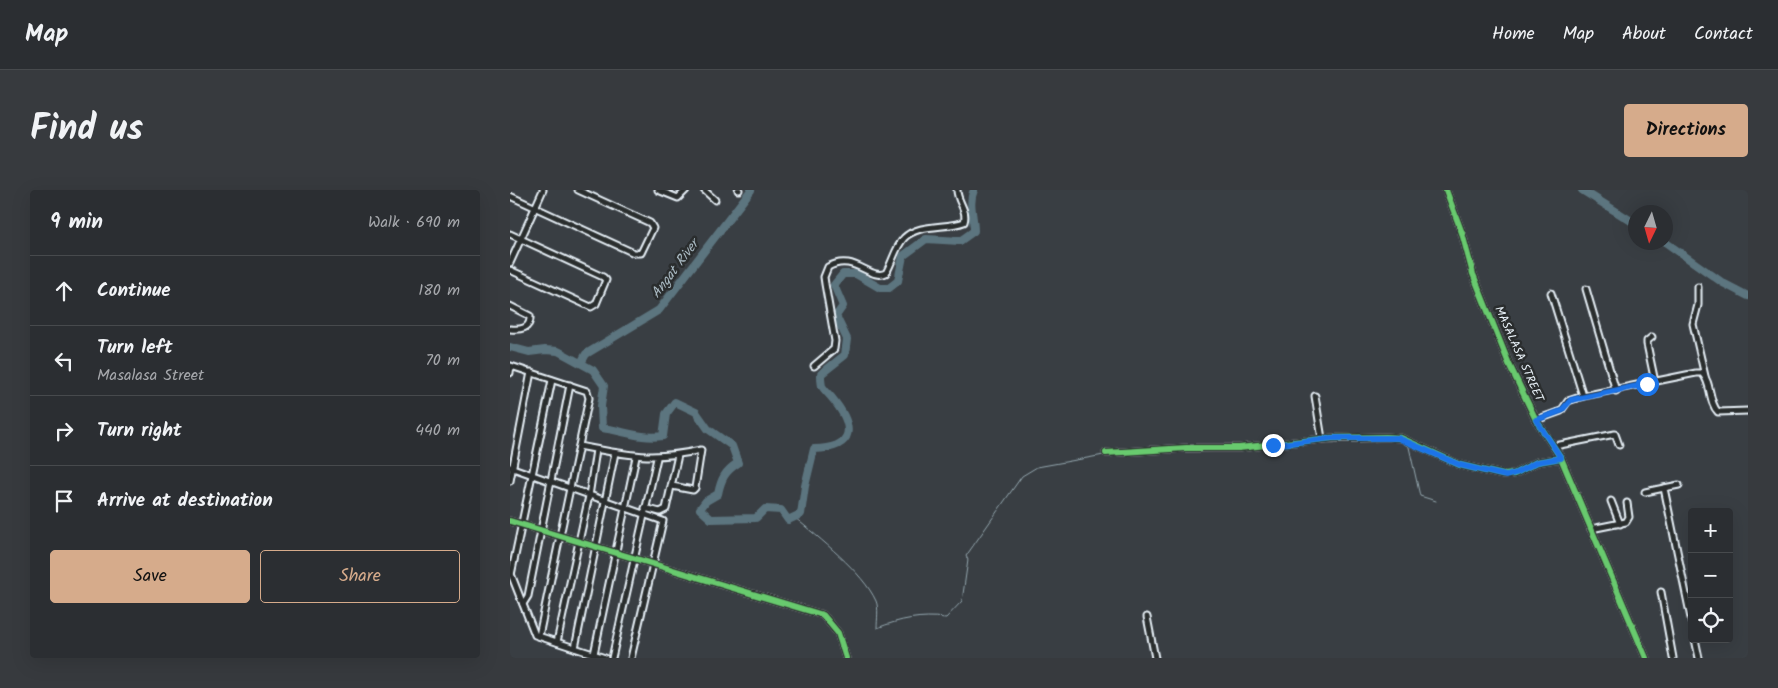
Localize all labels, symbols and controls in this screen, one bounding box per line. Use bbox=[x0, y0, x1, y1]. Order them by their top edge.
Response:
text: Map bbox=[25, 15, 68, 54]
text: Home bbox=[1492, 20, 1535, 49]
text: Map bbox=[1563, 20, 1594, 49]
text: About bbox=[1622, 20, 1666, 49]
text: Contact bbox=[1694, 20, 1753, 49]
text: Find us bbox=[30, 102, 143, 158]
button: Directions bbox=[1624, 104, 1748, 157]
north arrow bbox=[1628, 205, 1673, 250]
text: 9 min bbox=[50, 206, 103, 239]
text: Walk · 690 m bbox=[368, 210, 460, 235]
water label: Angat River bbox=[646, 232, 706, 303]
text: Continue bbox=[97, 276, 170, 306]
icon: ahead bbox=[50, 277, 78, 305]
text: 180 m bbox=[418, 278, 460, 303]
street label: MASALASA STREET bbox=[1489, 303, 1549, 406]
text: Turn left bbox=[97, 333, 172, 363]
icon: left bbox=[50, 347, 78, 375]
text: 70 m bbox=[425, 348, 460, 373]
text: Masalasa Street bbox=[97, 363, 204, 388]
route start bbox=[1636, 373, 1659, 396]
text: Turn right bbox=[97, 416, 182, 446]
icon: right bbox=[50, 417, 78, 445]
text: 440 m bbox=[415, 418, 460, 443]
route end bbox=[1262, 434, 1285, 457]
text: Arrive at destination bbox=[97, 486, 273, 516]
icon: arrive bbox=[50, 487, 78, 515]
map controls bbox=[1688, 508, 1733, 643]
button: + bbox=[1688, 508, 1733, 553]
button: Save bbox=[50, 550, 250, 603]
button: Share bbox=[260, 550, 460, 603]
button: − bbox=[1688, 553, 1733, 598]
button: locate bbox=[1688, 598, 1733, 643]

